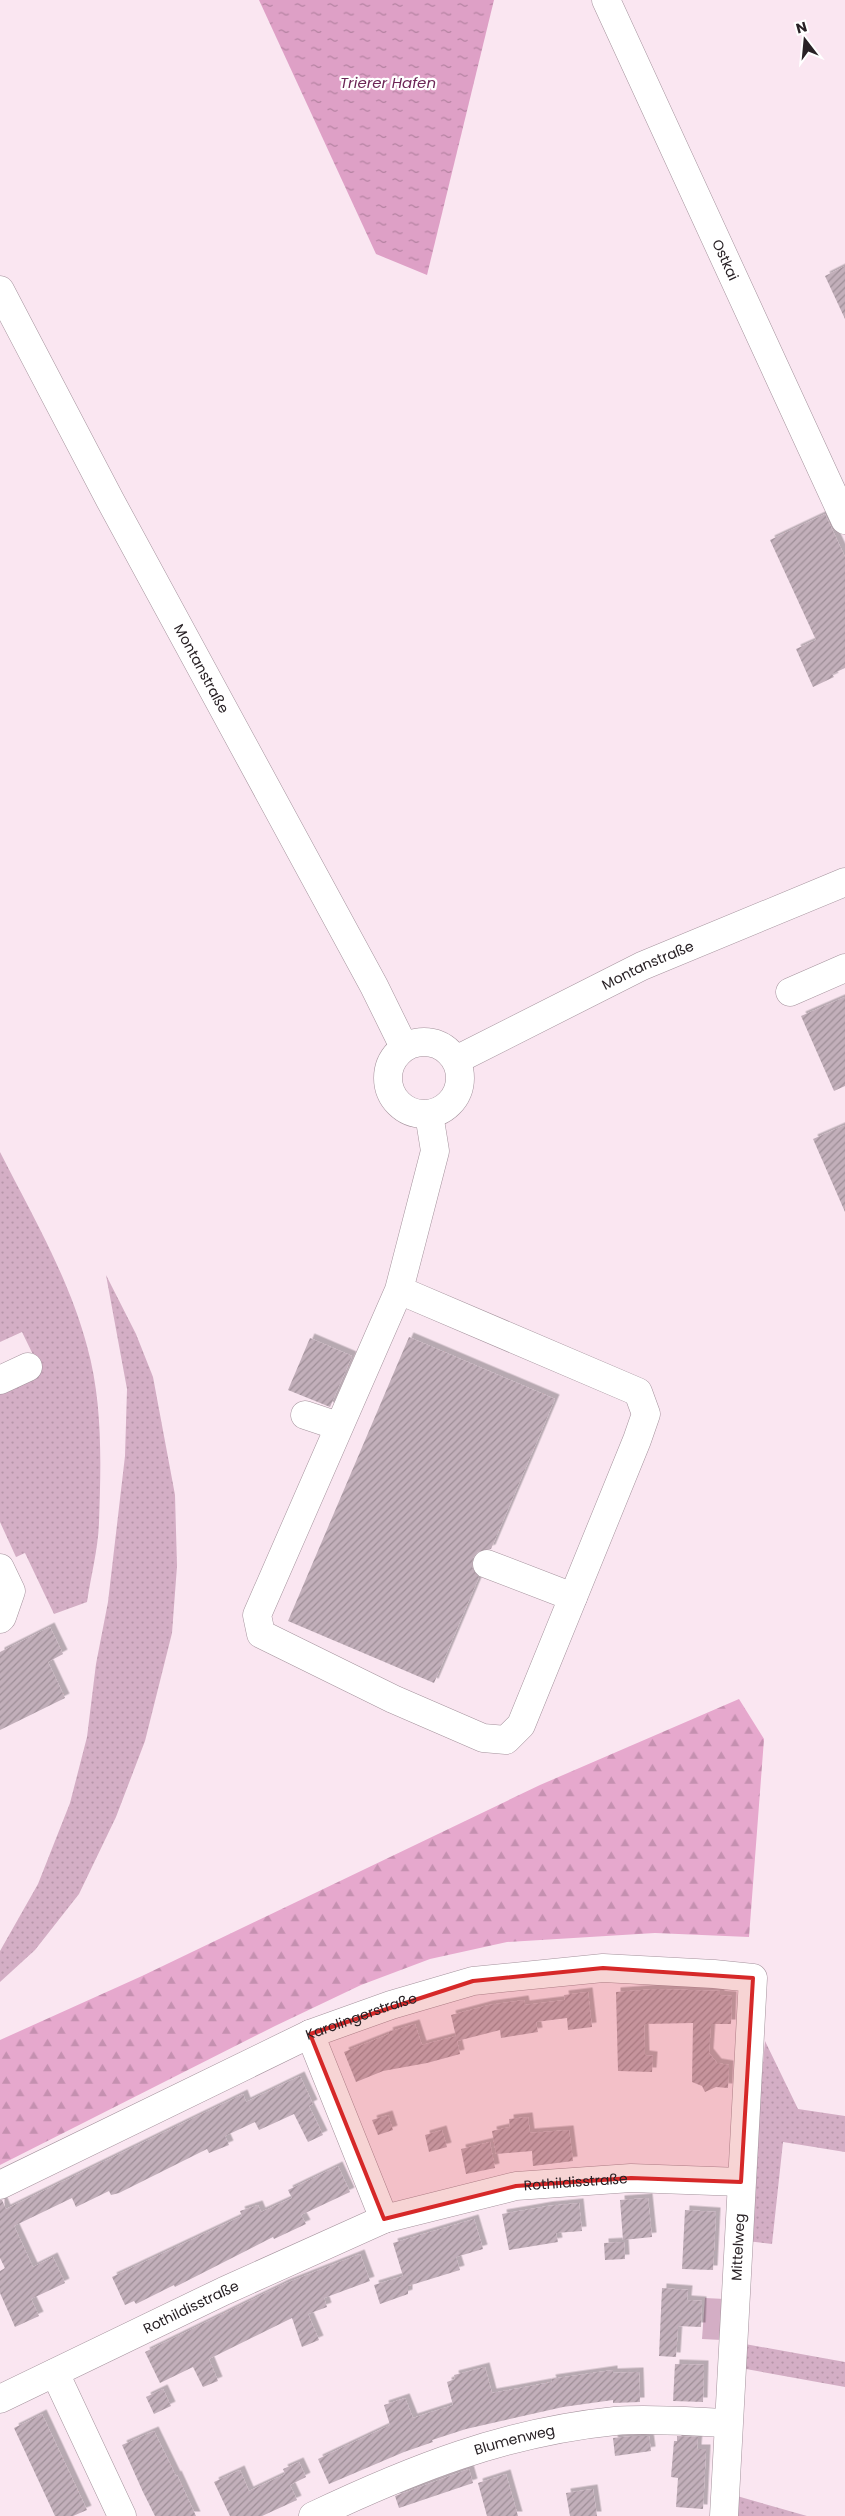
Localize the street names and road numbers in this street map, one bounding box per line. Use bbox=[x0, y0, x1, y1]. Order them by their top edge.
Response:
street label: Ostkai bbox=[707, 236, 744, 284]
street label: Montanstraße bbox=[169, 620, 234, 717]
street label: Montanstraße bbox=[598, 936, 697, 995]
street label: Karolingerstraße bbox=[303, 1988, 420, 2045]
street label: Rothildisstraße bbox=[523, 2168, 629, 2195]
street label: Mittelweg bbox=[726, 2213, 750, 2281]
street label: Rothildisstraße bbox=[140, 2275, 242, 2339]
street label: Blumenweg bbox=[472, 2420, 557, 2460]

